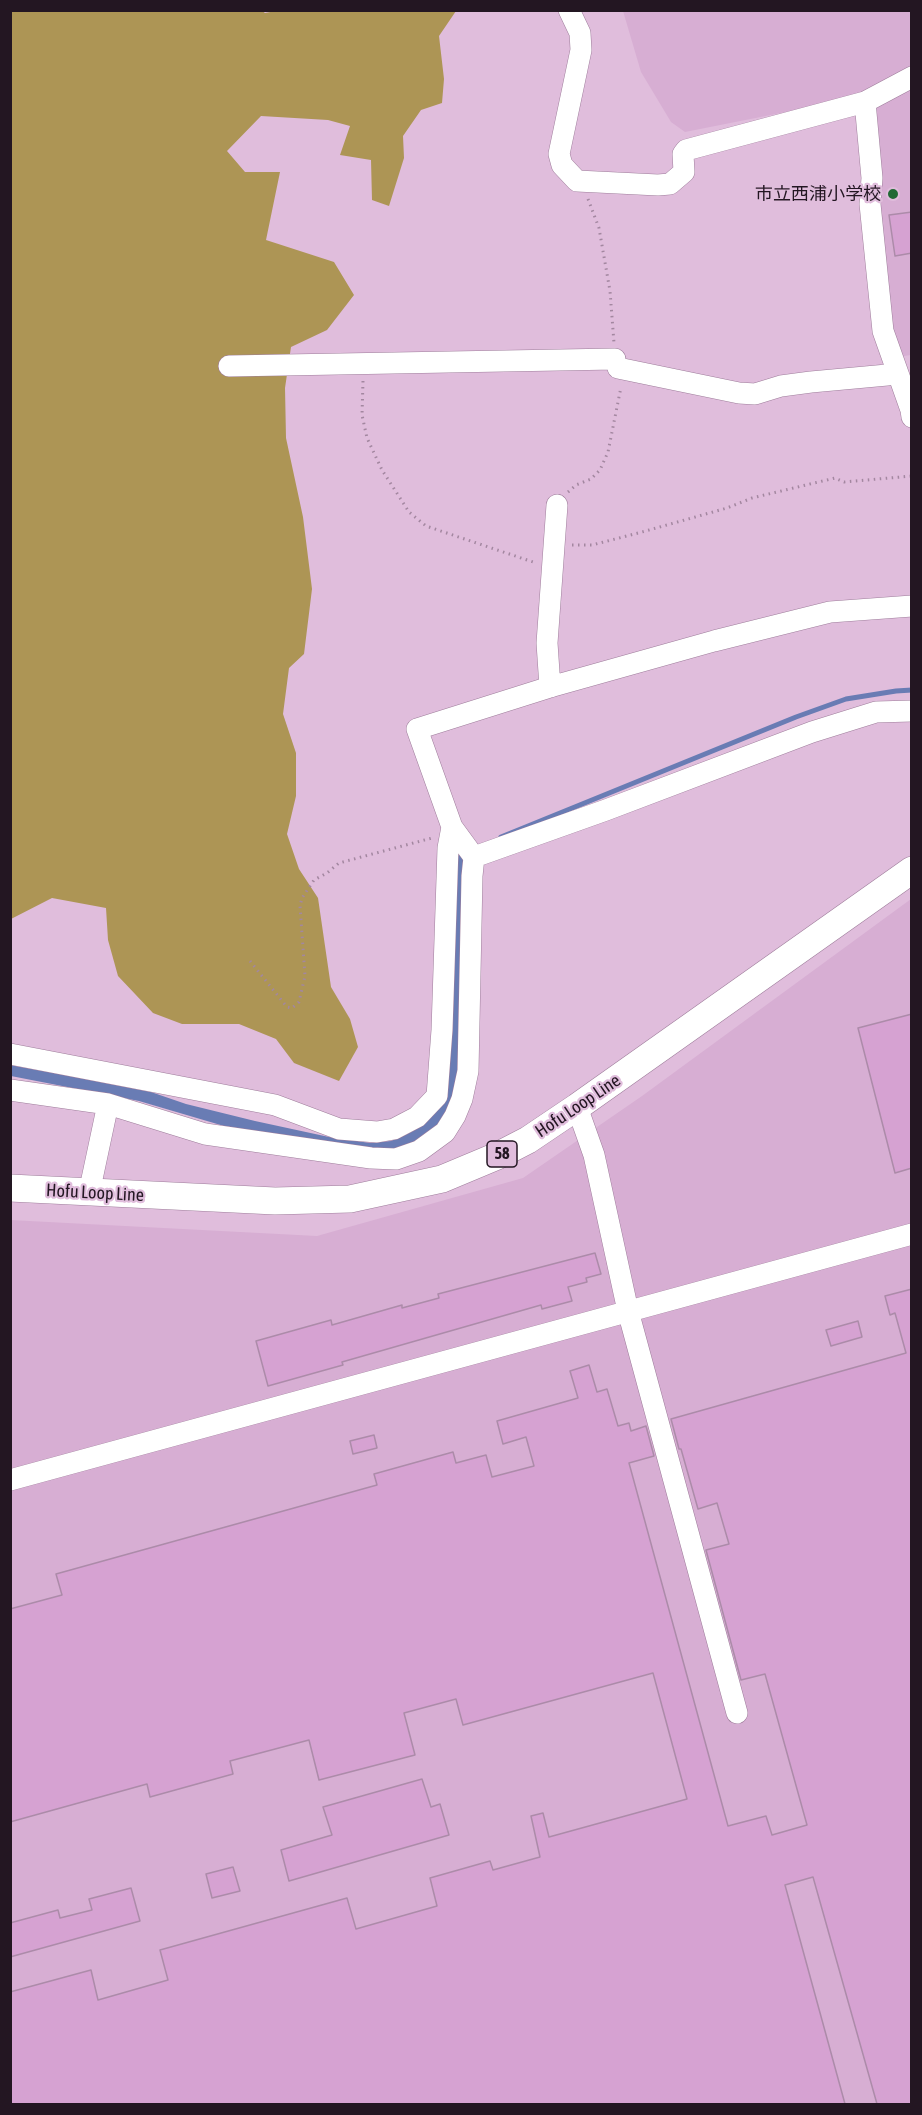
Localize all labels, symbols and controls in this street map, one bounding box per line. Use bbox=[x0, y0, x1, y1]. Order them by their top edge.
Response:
place label: 市立西浦小学校 bbox=[755, 183, 881, 205]
marker: 市立西浦小学校 bbox=[886, 187, 900, 201]
street label: Hofu Loop Line bbox=[531, 1070, 625, 1142]
road number: 58 bbox=[487, 1141, 517, 1167]
street label: Hofu Loop Line bbox=[46, 1180, 144, 1206]

